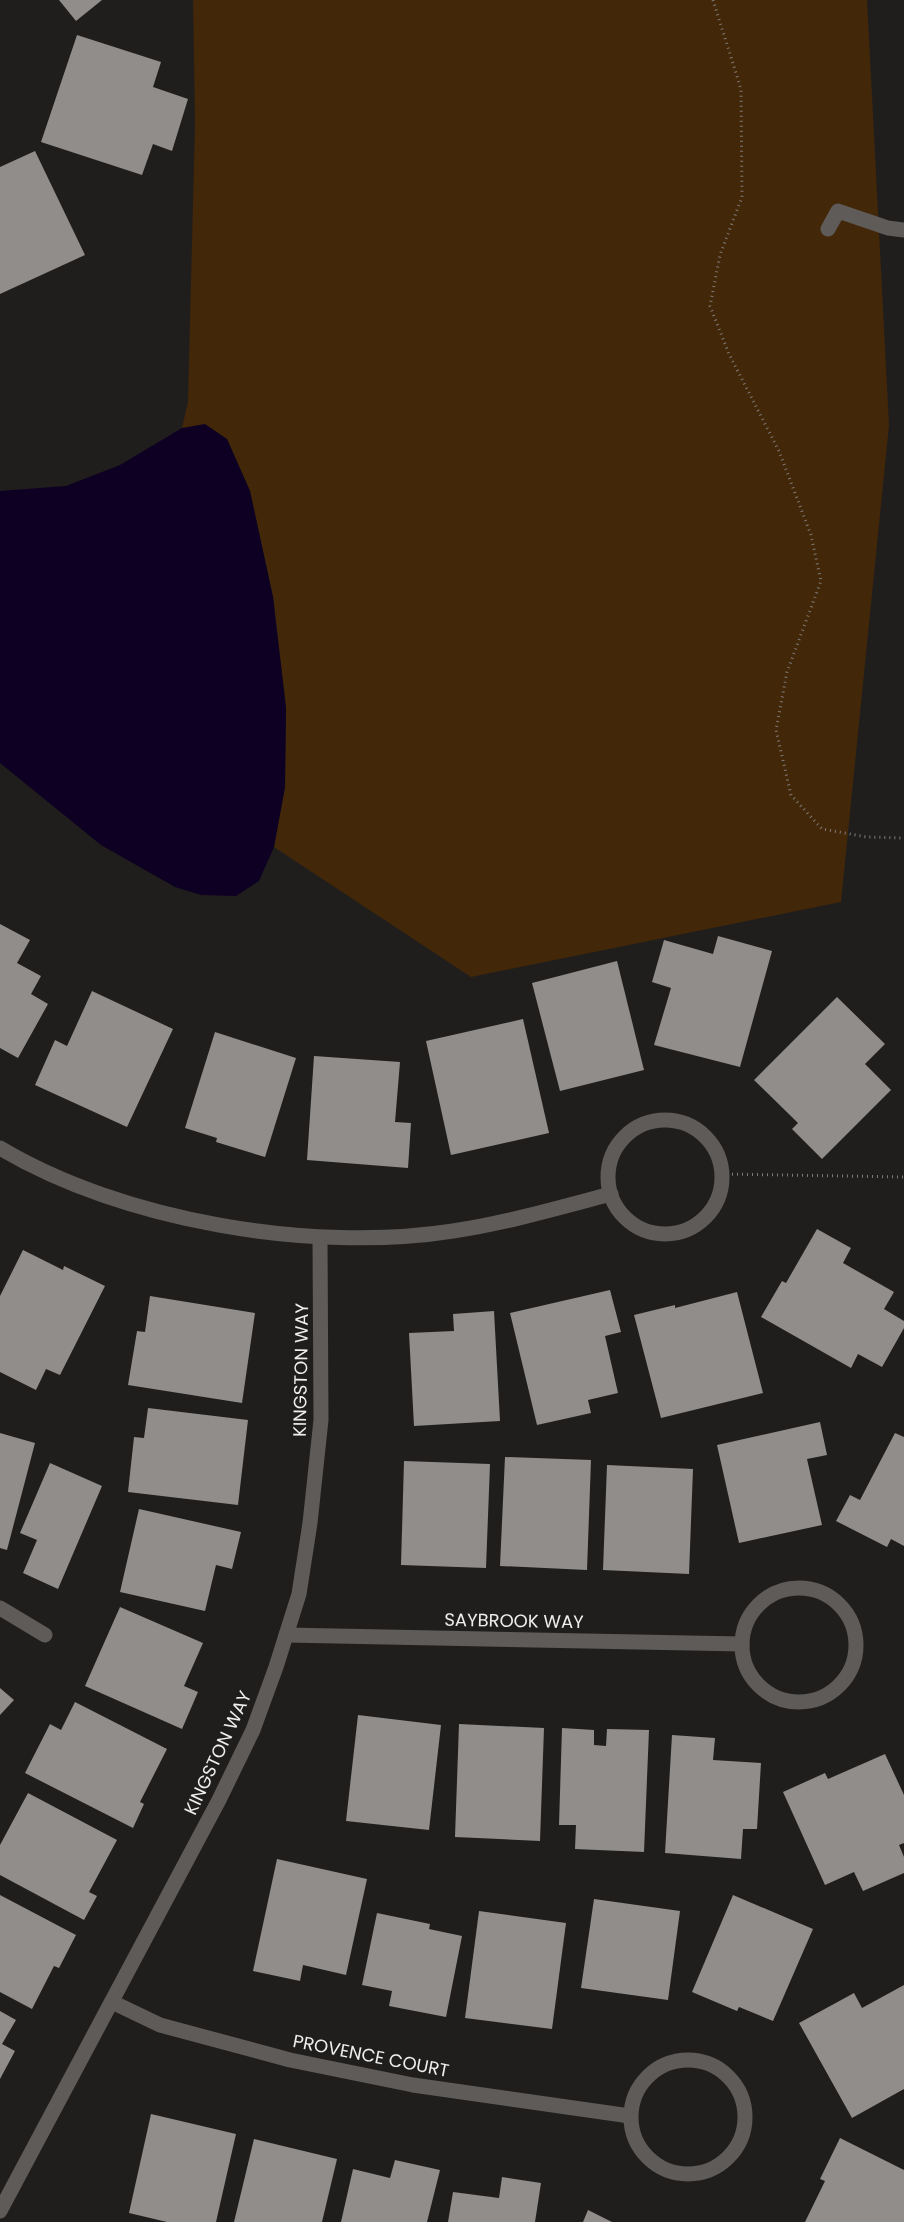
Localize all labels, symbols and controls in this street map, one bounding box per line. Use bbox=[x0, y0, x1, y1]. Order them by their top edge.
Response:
street label: KINGSTON WAY bbox=[287, 1302, 314, 1437]
street label: SAYBROOK WAY bbox=[444, 1607, 584, 1634]
street label: KINGSTON WAY bbox=[178, 1686, 257, 1819]
street label: PROVENCE COURT bbox=[291, 2028, 451, 2083]

